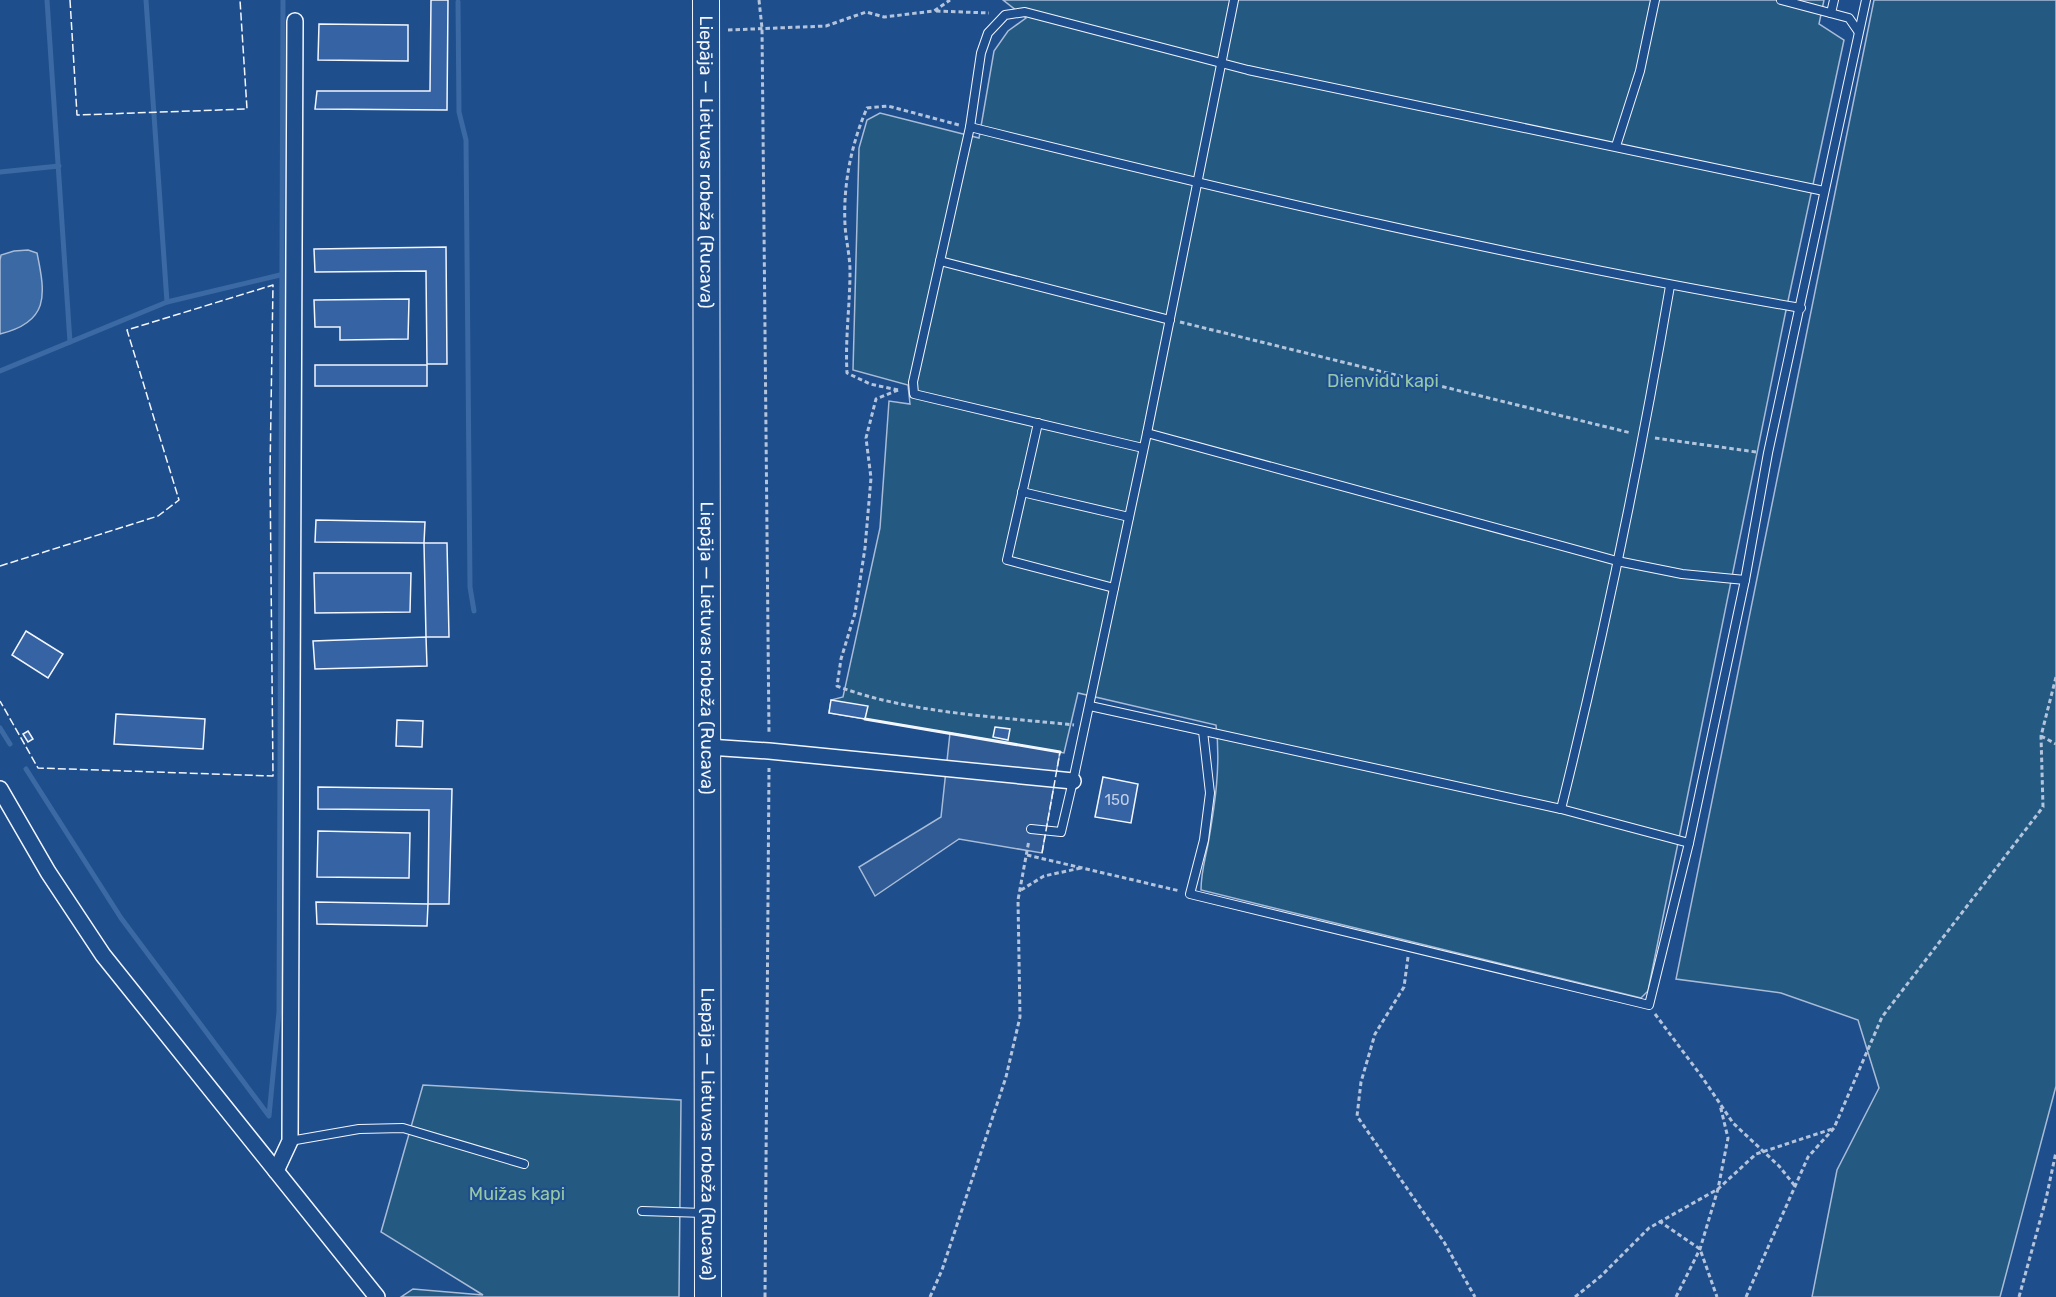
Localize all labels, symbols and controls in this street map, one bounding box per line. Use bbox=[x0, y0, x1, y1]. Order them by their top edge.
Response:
street label: Liepāja — Lietuvas robeža (Rucava) bbox=[695, 15, 717, 309]
park label: Dienvidu kapi bbox=[1327, 370, 1439, 392]
street label: Liepāja — Lietuvas robeža (Rucava) bbox=[696, 501, 718, 795]
house number: 150 bbox=[1105, 791, 1129, 809]
street label: Liepāja — Lietuvas robeža (Rucava) bbox=[697, 987, 719, 1281]
park label: Muižas kapi bbox=[469, 1183, 565, 1205]

